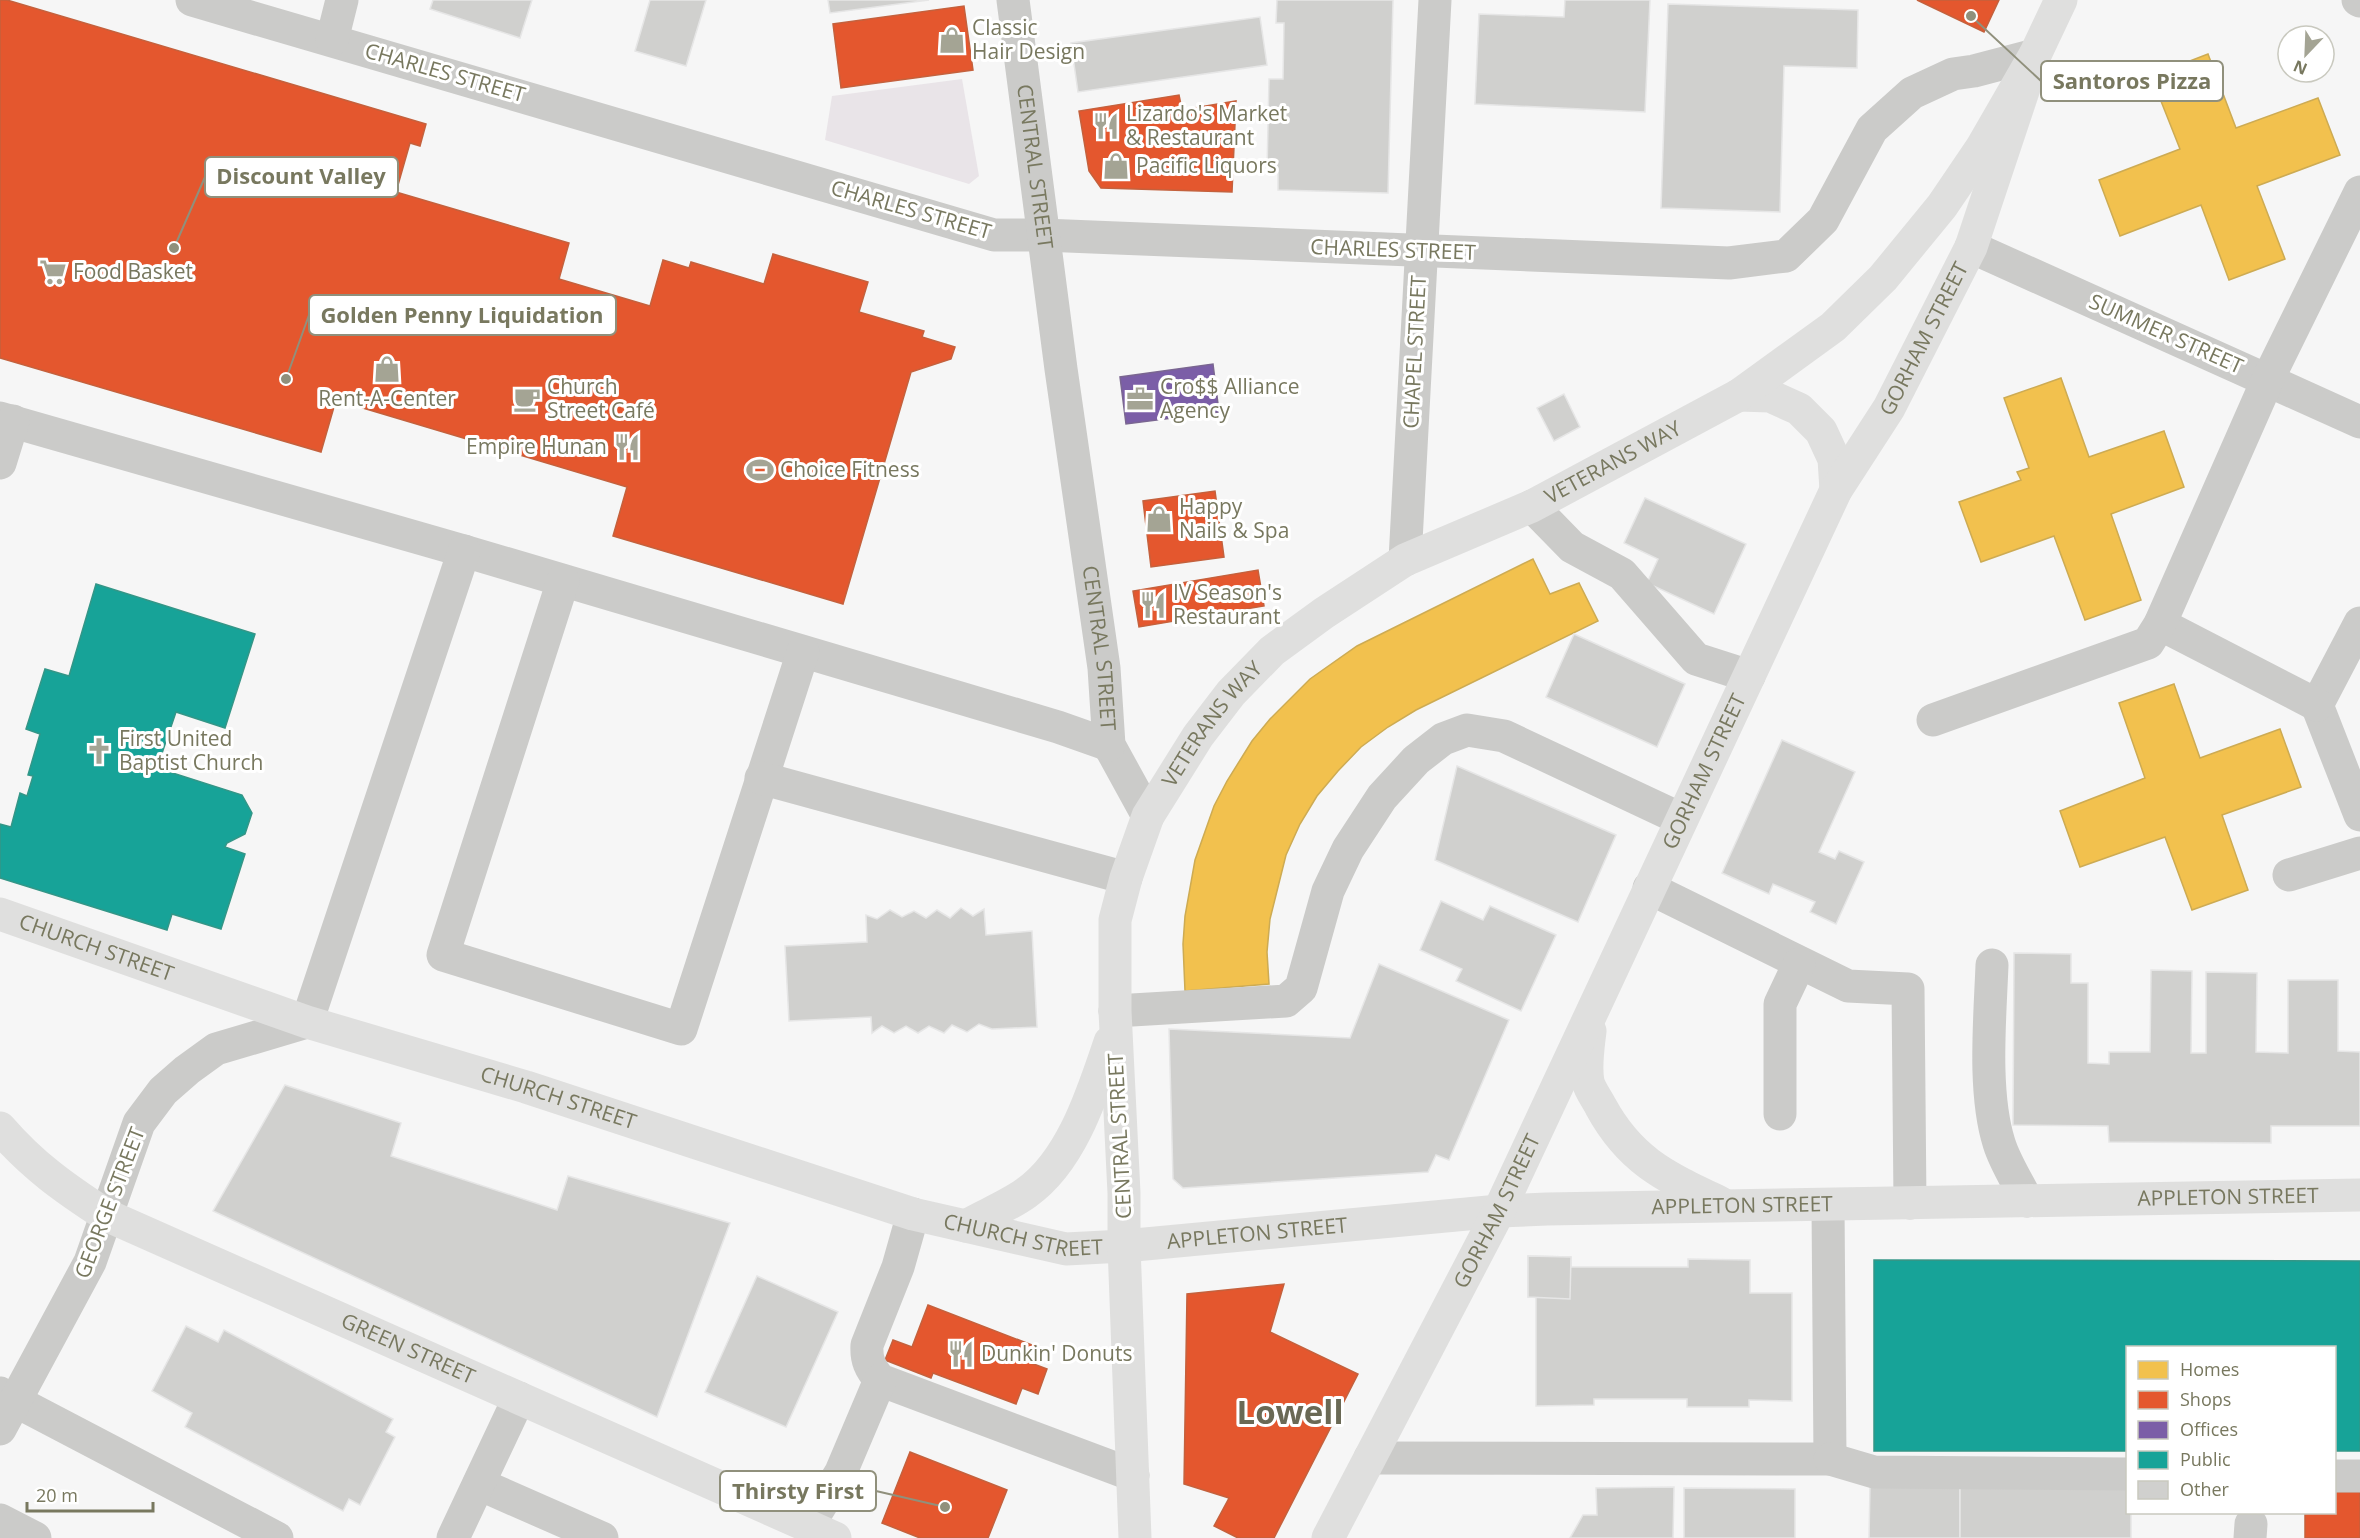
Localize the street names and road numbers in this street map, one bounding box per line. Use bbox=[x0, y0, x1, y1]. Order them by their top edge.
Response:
street label: CHARLES STREET bbox=[362, 36, 529, 108]
street label: CENTRAL STREET bbox=[1011, 82, 1060, 251]
street label: CHARLES STREET bbox=[828, 173, 995, 245]
street label: CHARLES STREET bbox=[1310, 232, 1477, 266]
street label: GORHAM STREET bbox=[1873, 257, 1974, 420]
street label: CHAPEL STREET bbox=[1396, 274, 1432, 429]
street label: SUMMER STREET bbox=[2085, 287, 2248, 380]
street label: VETERANS WAY bbox=[1539, 414, 1686, 510]
street label: CENTRAL STREET bbox=[1076, 564, 1123, 732]
street label: VETERANS WAY bbox=[1155, 654, 1268, 792]
street label: GORHAM STREET bbox=[1655, 688, 1752, 854]
street label: CHURCH STREET bbox=[15, 907, 178, 987]
street label: CENTRAL STREET bbox=[1101, 1052, 1137, 1220]
street label: CHURCH STREET bbox=[477, 1059, 641, 1135]
street label: GEORGE STREET bbox=[67, 1123, 151, 1282]
street label: GORHAM STREET bbox=[1446, 1129, 1546, 1293]
street label: APPLETON STREET bbox=[2137, 1181, 2319, 1212]
street label: APPLETON STREET bbox=[1651, 1189, 1833, 1220]
street label: CHURCH STREET bbox=[941, 1206, 1104, 1262]
street label: APPLETON STREET bbox=[1166, 1210, 1349, 1255]
street label: GREEN STREET bbox=[337, 1306, 480, 1390]

